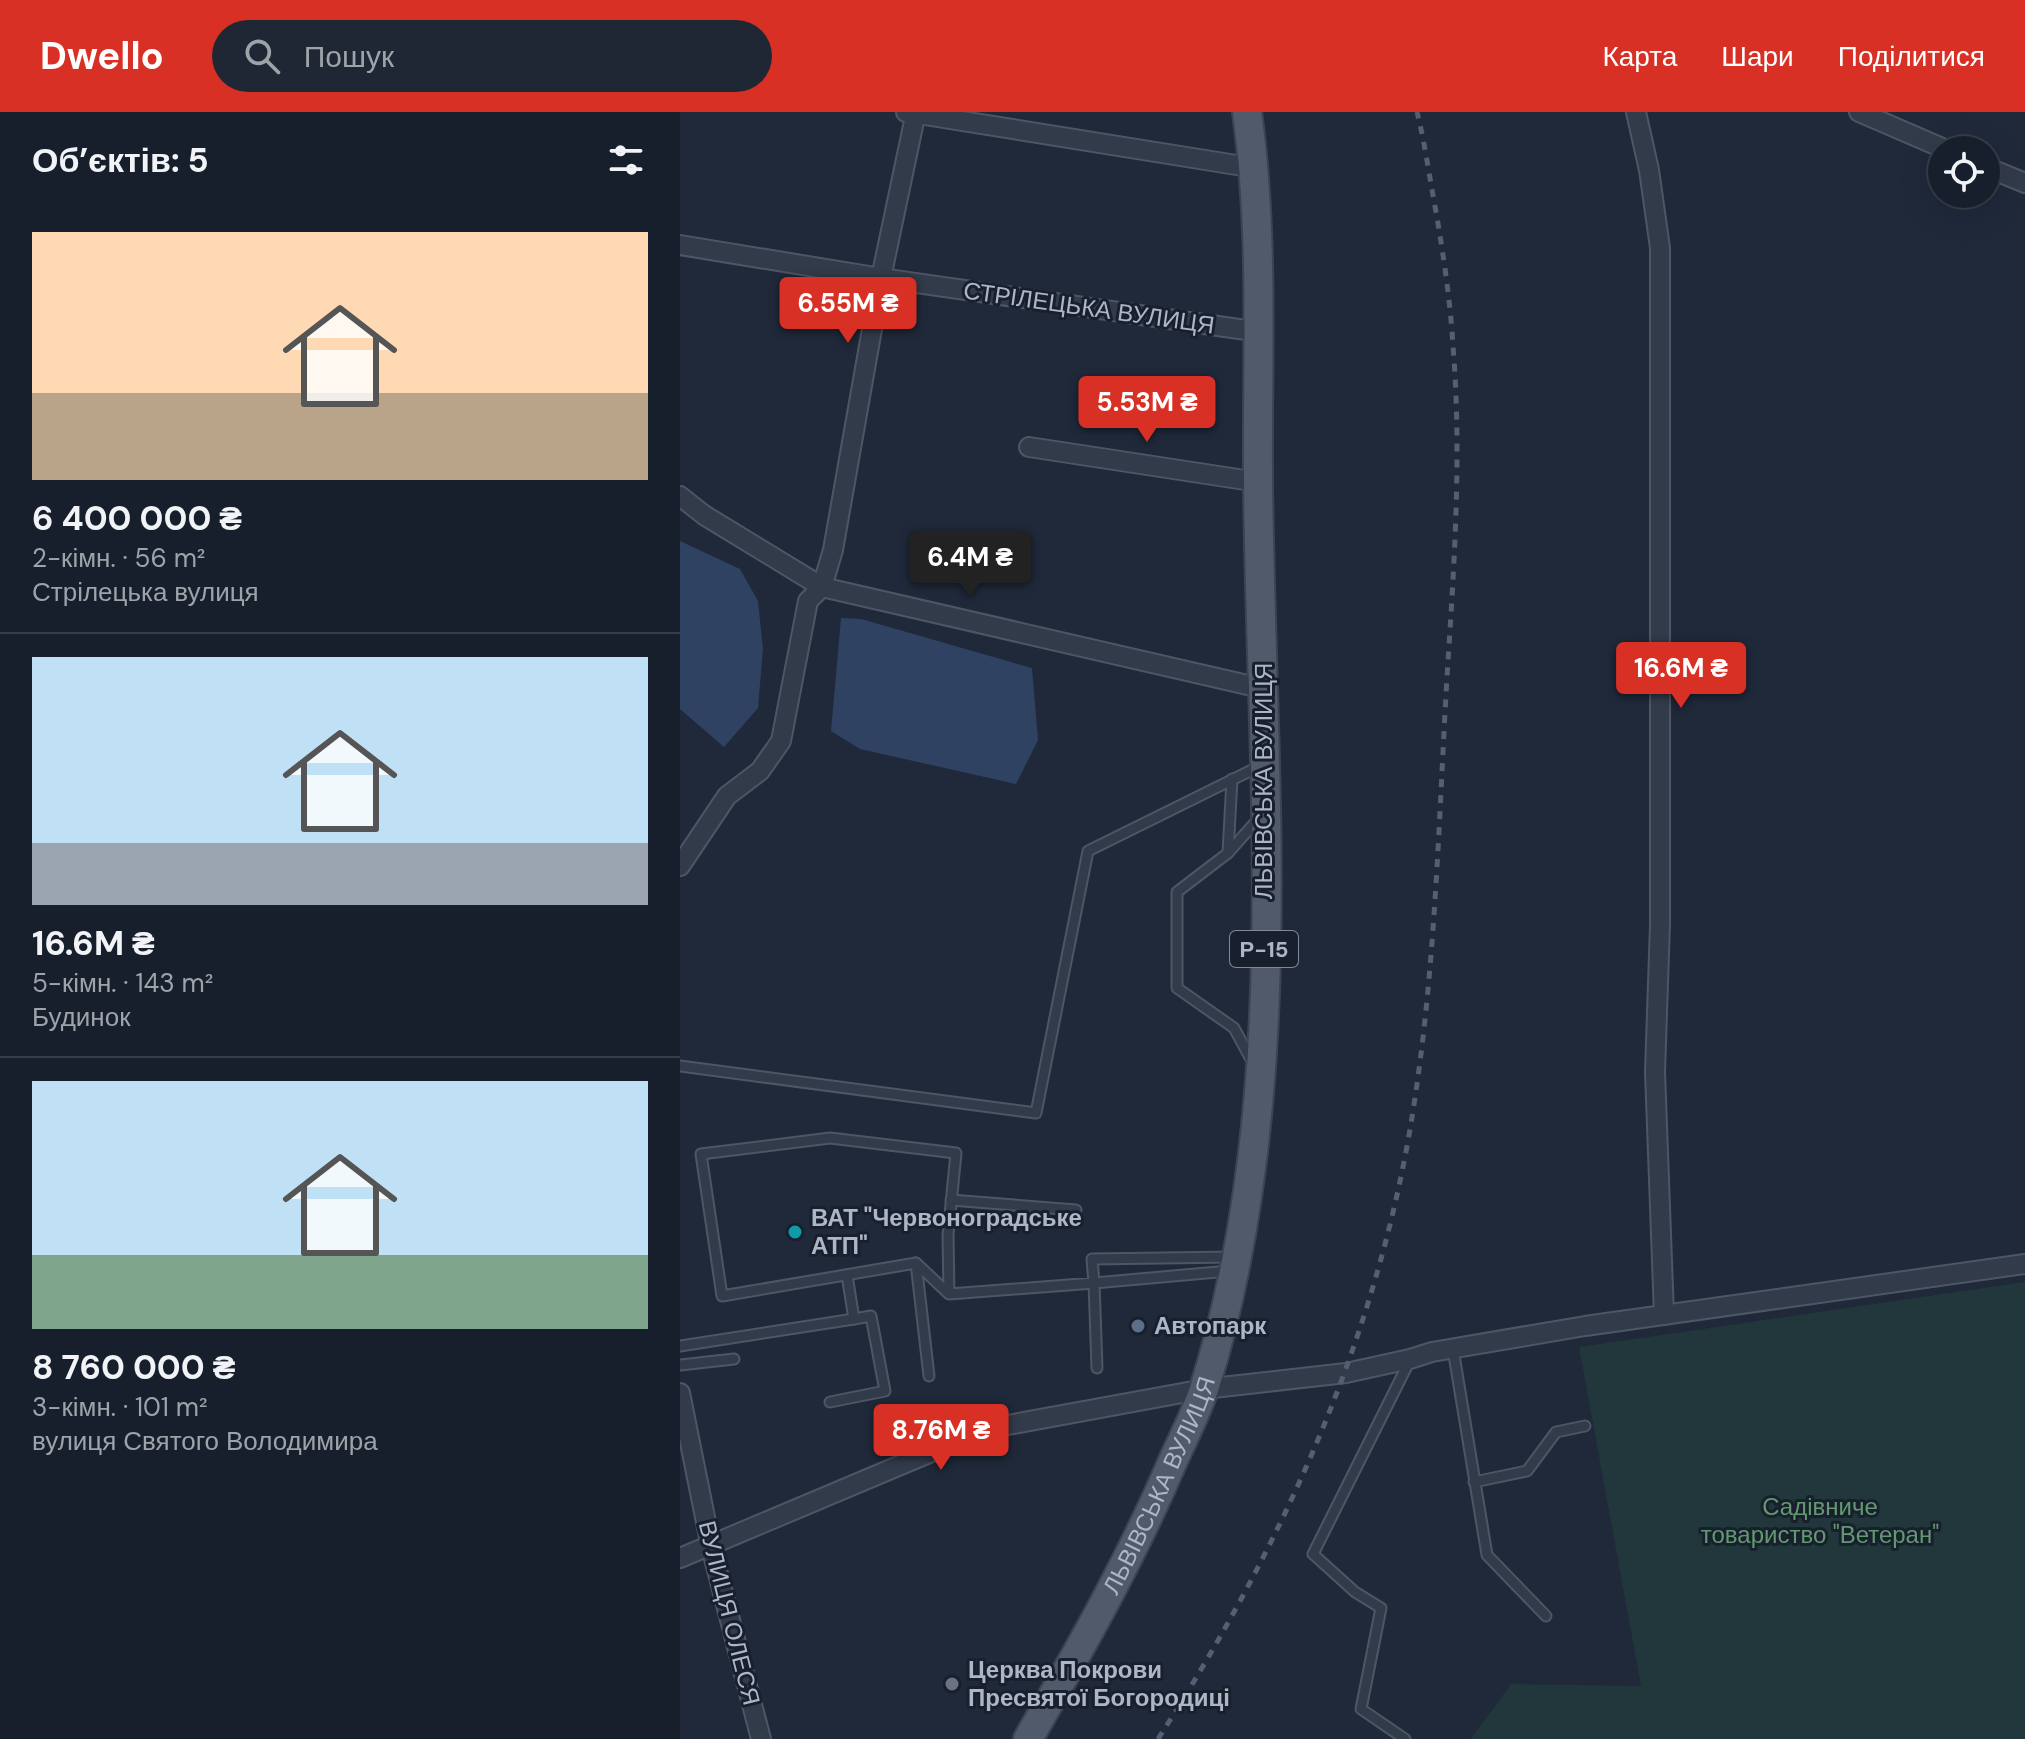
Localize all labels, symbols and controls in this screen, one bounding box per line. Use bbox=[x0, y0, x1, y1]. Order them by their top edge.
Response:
search box bbox=[212, 20, 772, 92]
text: Dwello bbox=[40, 31, 164, 81]
icon: search bbox=[240, 34, 284, 78]
text: Пошук bbox=[304, 37, 394, 76]
text: Карта bbox=[1602, 38, 1677, 75]
text: Шари bbox=[1721, 38, 1794, 75]
text: Поділитися bbox=[1838, 38, 1985, 75]
map controls bbox=[1928, 136, 2000, 208]
button: locate bbox=[1928, 136, 2000, 208]
text: Об’єктів: 5 bbox=[32, 138, 209, 183]
icon: filters bbox=[604, 138, 648, 182]
street label: СТРІЛЕЦЬКА ВУЛИЦЯ bbox=[962, 275, 1217, 340]
pin: 6.55M ₴ bbox=[774, 277, 922, 345]
icon: home bbox=[268, 284, 412, 428]
text: 6.55M ₴ bbox=[798, 286, 899, 320]
pin: 5.53M ₴ bbox=[1073, 376, 1221, 444]
text: 5.53M ₴ bbox=[1096, 385, 1198, 419]
text: 6 400 000 ₴ bbox=[32, 496, 242, 541]
pin: 6.4M ₴ bbox=[905, 531, 1035, 599]
text: 6.4M ₴ bbox=[927, 540, 1013, 574]
text: 2-кімн. · 56 m² bbox=[32, 541, 205, 575]
text: Стрілецька вулиця bbox=[32, 575, 259, 609]
pin: 16.6M ₴ bbox=[1607, 642, 1755, 710]
text: 16.6M ₴ bbox=[1634, 651, 1728, 685]
street label: ЛЬВІВСЬКА ВУЛИЦЯ bbox=[1248, 663, 1279, 899]
icon: home bbox=[268, 709, 412, 853]
text: 16.6M ₴ bbox=[32, 921, 155, 966]
road number: Р-15 bbox=[1230, 931, 1298, 967]
text: 5-кімн. · 143 m² bbox=[32, 966, 213, 1000]
text: Будинок bbox=[32, 1000, 131, 1034]
icon: home bbox=[268, 1133, 412, 1277]
place label: ВАТ "Червоноградське АТП" bbox=[811, 1202, 1082, 1261]
marker: ВАТ "Червоноградське АТП" bbox=[786, 1223, 804, 1241]
place label: Автопарк bbox=[1154, 1310, 1267, 1341]
marker: Автопарк bbox=[1129, 1317, 1147, 1335]
text: 8 760 000 ₴ bbox=[32, 1345, 235, 1390]
street label: ЛЬВІВСЬКА ВУЛИЦЯ bbox=[1096, 1373, 1222, 1600]
text: 3-кімн. · 101 m² bbox=[32, 1390, 208, 1424]
pin: 8.76M ₴ bbox=[867, 1404, 1015, 1472]
text: 8.76M ₴ bbox=[892, 1413, 990, 1447]
text: вулиця Святого Володимира bbox=[32, 1424, 378, 1458]
park label: Садівниче товариство "Ветеран" bbox=[1701, 1491, 1939, 1550]
street label: ВУЛИЦЯ ОЛЕСЯ bbox=[692, 1517, 767, 1708]
place label: Церква Покрови Пресвятої Богородиці bbox=[968, 1654, 1230, 1713]
marker: Церква Покрови Пресвятої Богородиці bbox=[943, 1675, 961, 1693]

